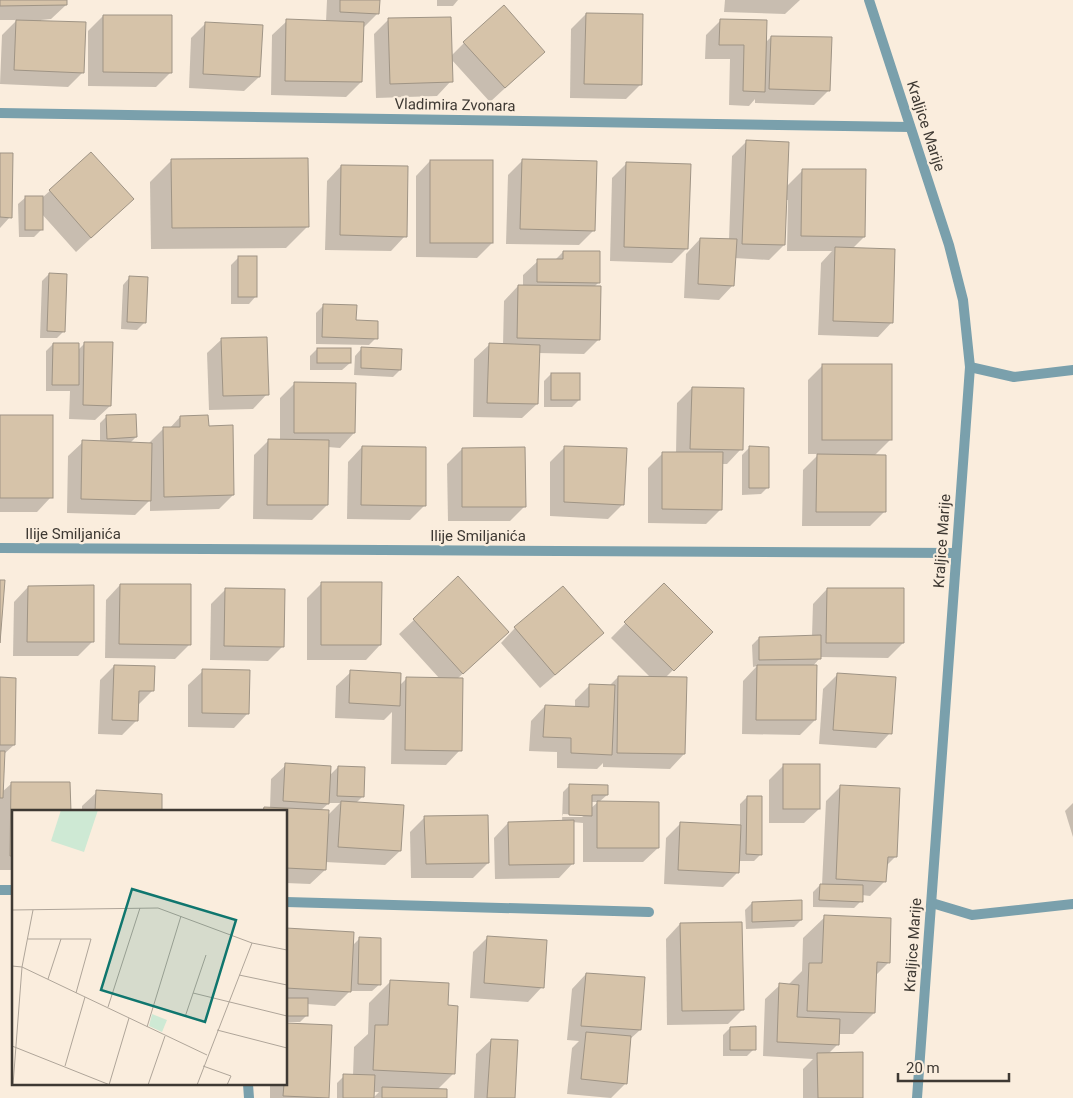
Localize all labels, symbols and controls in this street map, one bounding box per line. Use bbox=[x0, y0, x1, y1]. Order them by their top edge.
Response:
street label: Kraljice Marije bbox=[903, 78, 949, 174]
street label: Vladimira Zvonara bbox=[394, 95, 516, 115]
street label: Kraljice Marije bbox=[930, 493, 954, 589]
street label: Ilije Smiljanića bbox=[25, 525, 121, 543]
street label: Ilije Smiljanića bbox=[430, 527, 526, 545]
inset map bbox=[12, 810, 288, 1086]
street label: Kraljice Marije bbox=[901, 897, 925, 993]
scale bar bbox=[898, 1050, 1009, 1082]
text: 20 m bbox=[906, 1059, 940, 1077]

